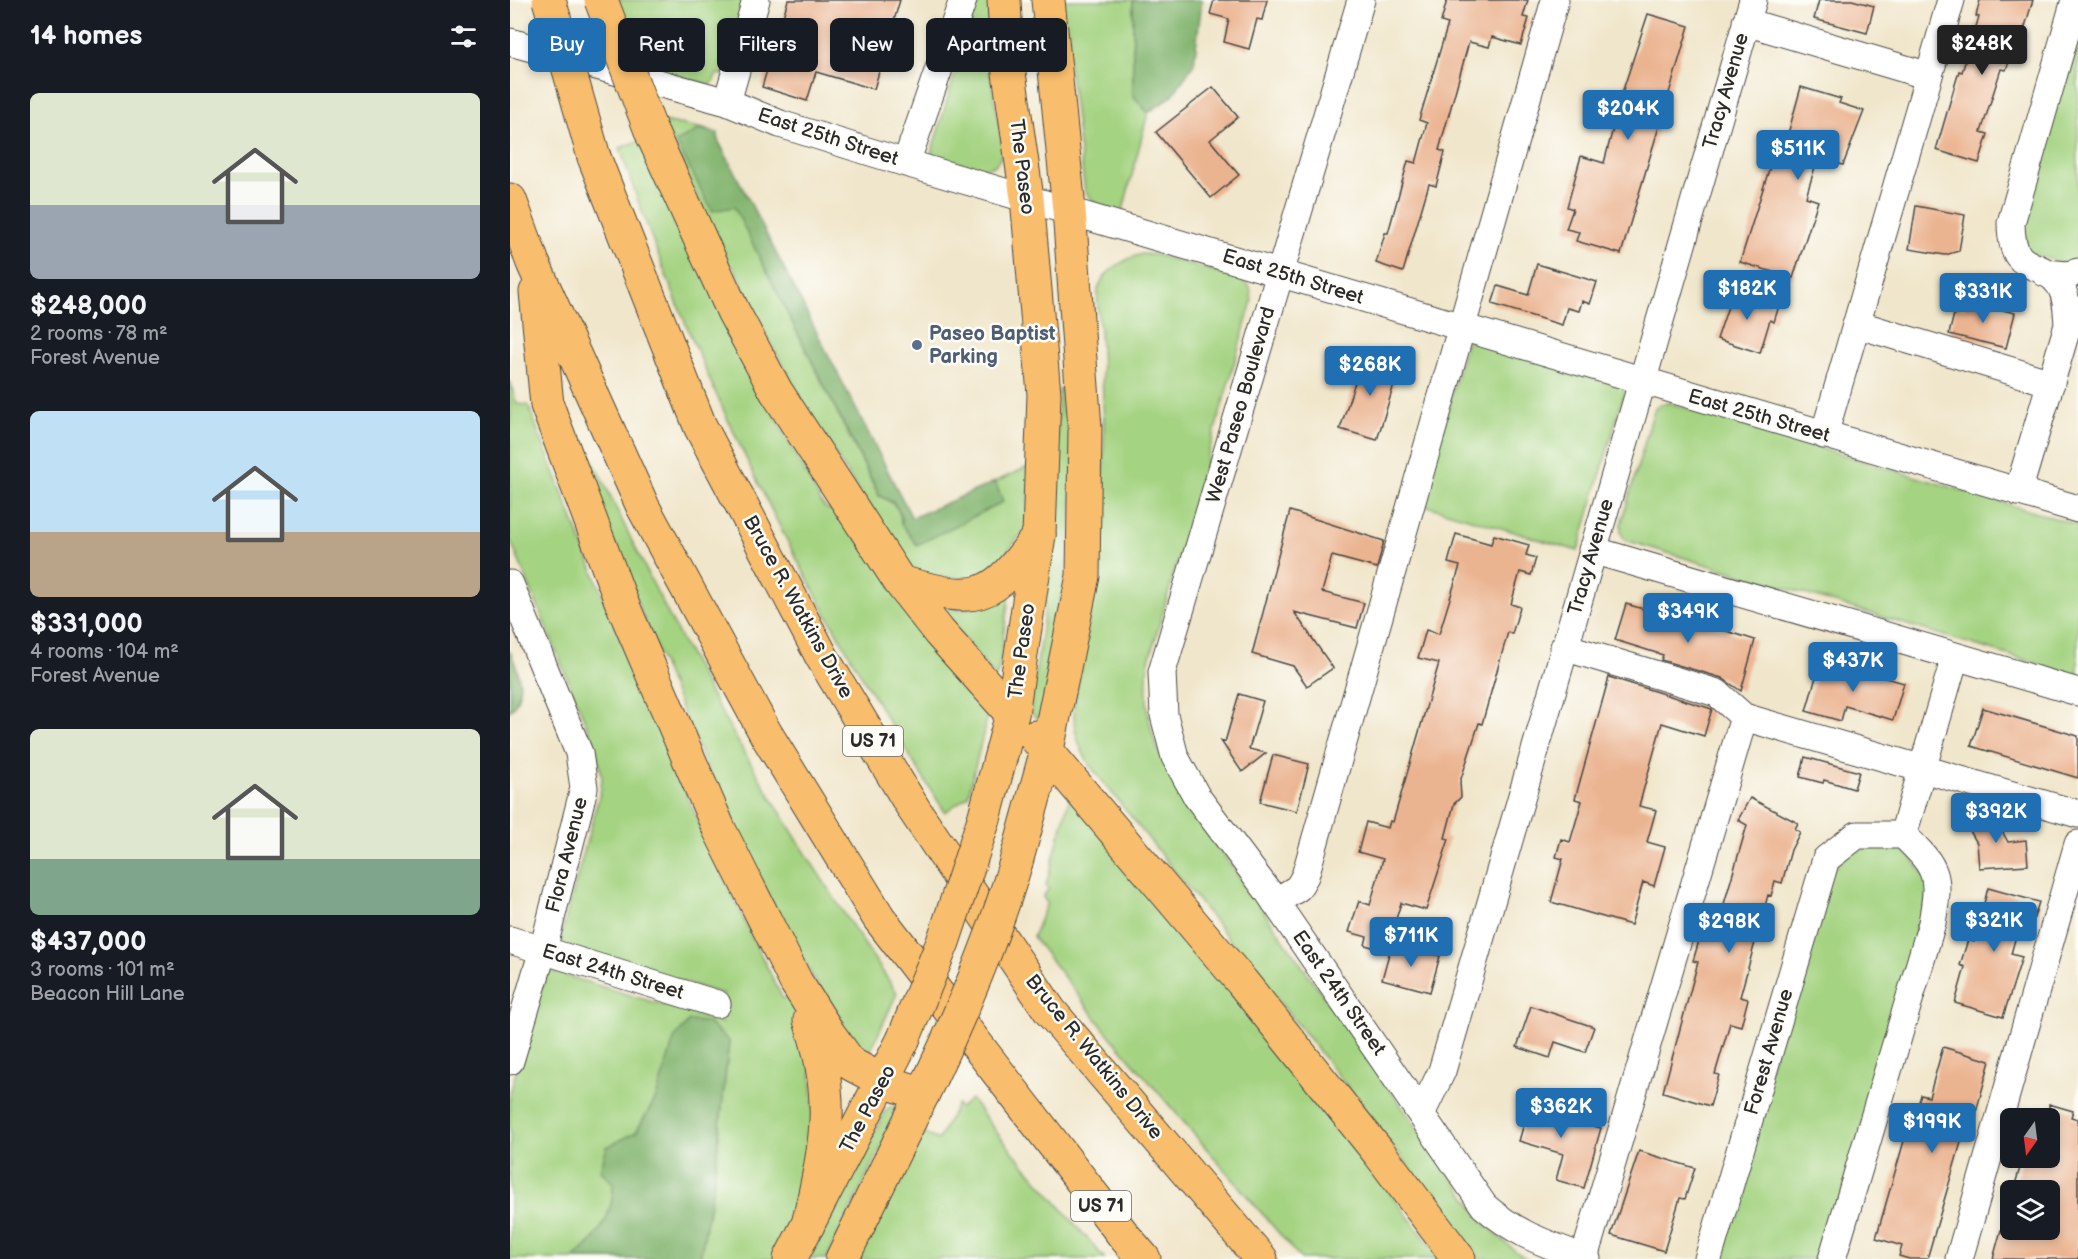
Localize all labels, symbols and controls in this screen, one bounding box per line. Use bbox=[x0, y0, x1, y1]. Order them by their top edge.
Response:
chip: Buy bbox=[528, 18, 606, 72]
chip: Rent bbox=[618, 18, 705, 72]
chip: Filters bbox=[717, 18, 818, 72]
chip: New bbox=[830, 18, 914, 72]
chip: Apartment bbox=[926, 18, 1067, 72]
icon: filters bbox=[447, 20, 480, 53]
text: 14 homes bbox=[30, 21, 142, 52]
pin: $248K bbox=[1940, 25, 2024, 76]
street label: Tracy Avenue bbox=[1698, 30, 1754, 152]
text: $248K bbox=[1951, 32, 2013, 56]
pin: $204K bbox=[1586, 90, 1670, 141]
text: $204K bbox=[1597, 97, 1659, 121]
street label: East 25th Street bbox=[755, 103, 901, 171]
street label: The Paseo bbox=[1004, 118, 1040, 216]
pin: $511K bbox=[1756, 130, 1840, 181]
icon: home bbox=[201, 132, 309, 240]
text: $511K bbox=[1770, 137, 1826, 161]
street label: East 25th Street bbox=[1220, 244, 1366, 310]
pin: $182K bbox=[1705, 270, 1789, 321]
pin: $331K bbox=[1941, 273, 2025, 324]
text: $182K bbox=[1717, 277, 1777, 301]
text: $331K bbox=[1954, 280, 2012, 304]
text: $248,000 bbox=[30, 291, 147, 322]
street label: West Paseo Boulevard bbox=[1201, 304, 1281, 506]
text: 2 rooms · 78 m² bbox=[30, 322, 168, 346]
place label: Paseo Baptist Parking bbox=[929, 322, 1056, 369]
marker: Paseo Baptist Parking bbox=[910, 338, 924, 352]
text: Forest Avenue bbox=[30, 346, 160, 370]
pin: $268K bbox=[1328, 346, 1412, 397]
text: $268K bbox=[1339, 353, 1401, 377]
street label: East 25th Street bbox=[1685, 384, 1833, 448]
icon: home bbox=[201, 450, 309, 558]
street label: Tracy Avenue bbox=[1563, 496, 1619, 618]
street label: Bruce R. Watkins Drive bbox=[738, 511, 858, 703]
pin: $349K bbox=[1646, 593, 1730, 644]
text: $349K bbox=[1657, 600, 1719, 624]
street label: The Paseo bbox=[1003, 602, 1041, 700]
text: $331,000 bbox=[30, 609, 143, 640]
text: 4 rooms · 104 m² bbox=[30, 640, 179, 664]
pin: $437K bbox=[1811, 642, 1895, 693]
text: $437K bbox=[1822, 649, 1884, 673]
text: Forest Avenue bbox=[30, 664, 160, 688]
road number: US 71 bbox=[843, 726, 903, 756]
icon: home bbox=[201, 768, 309, 876]
pin: $392K bbox=[1954, 793, 2038, 844]
street label: Flora Avenue bbox=[541, 795, 593, 915]
text: $392K bbox=[1965, 800, 2027, 824]
pin: $321K bbox=[1952, 902, 2036, 953]
pin: $298K bbox=[1687, 903, 1771, 954]
text: $321K bbox=[1965, 909, 2023, 933]
text: $298K bbox=[1698, 910, 1760, 934]
pin: $711K bbox=[1369, 917, 1453, 968]
text: $711K bbox=[1384, 924, 1438, 948]
street label: East 24th Street bbox=[1287, 926, 1391, 1060]
text: $437,000 bbox=[30, 927, 146, 958]
street label: East 24th Street bbox=[539, 939, 687, 1005]
text: 3 rooms · 101 m² bbox=[30, 958, 175, 982]
street label: Bruce R. Watkins Drive bbox=[1020, 970, 1168, 1144]
text: Beacon Hill Lane bbox=[30, 982, 185, 1006]
street label: Forest Avenue bbox=[1740, 986, 1798, 1118]
street label: The Paseo bbox=[835, 1061, 901, 1157]
pin: $362K bbox=[1519, 1088, 1603, 1139]
text: $362K bbox=[1530, 1095, 1592, 1119]
pin: $199K bbox=[1890, 1103, 1974, 1154]
north arrow bbox=[2000, 1108, 2060, 1168]
map controls bbox=[2000, 1108, 2060, 1240]
text: $199K bbox=[1903, 1110, 1961, 1134]
button: layers bbox=[2000, 1180, 2060, 1240]
road number: US 71 bbox=[1071, 1191, 1131, 1221]

